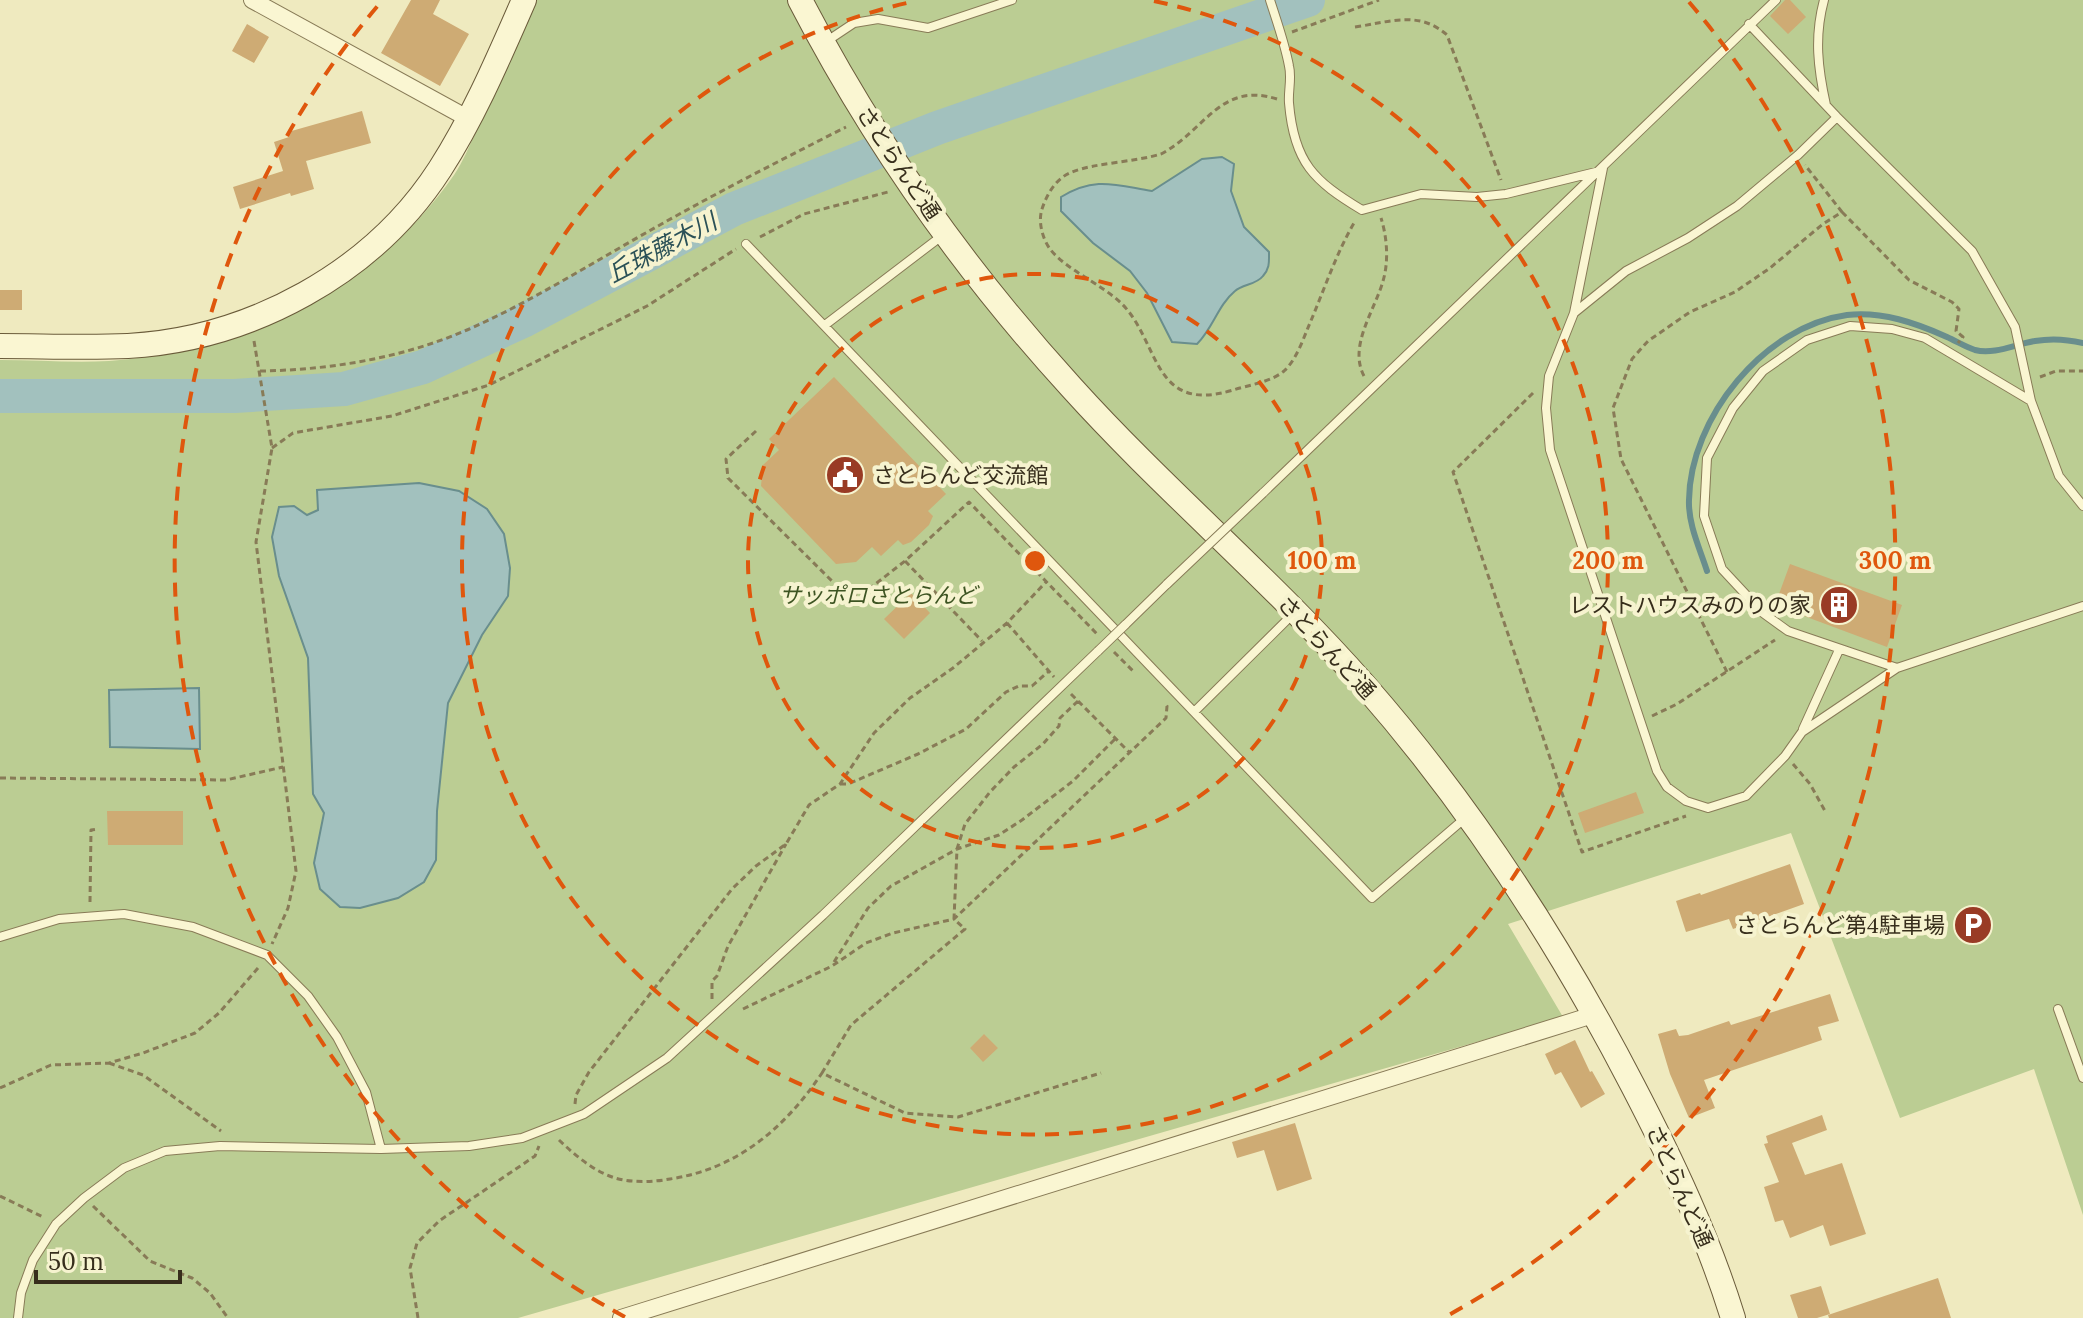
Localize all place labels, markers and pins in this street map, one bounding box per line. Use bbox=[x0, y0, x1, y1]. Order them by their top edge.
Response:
public building icon: さとらんど交流館 bbox=[824, 454, 866, 496]
place label: さとらんど交流館 bbox=[873, 461, 1048, 489]
centre of rings bbox=[1021, 547, 1049, 575]
building icon: レストハウスみのりの家 bbox=[1818, 584, 1860, 626]
place label: レストハウスみのりの家 bbox=[1569, 591, 1811, 619]
parking icon: さとらんど第4駐車場 bbox=[1952, 904, 1994, 946]
place label: さとらんど第4駐車場 bbox=[1736, 911, 1945, 939]

